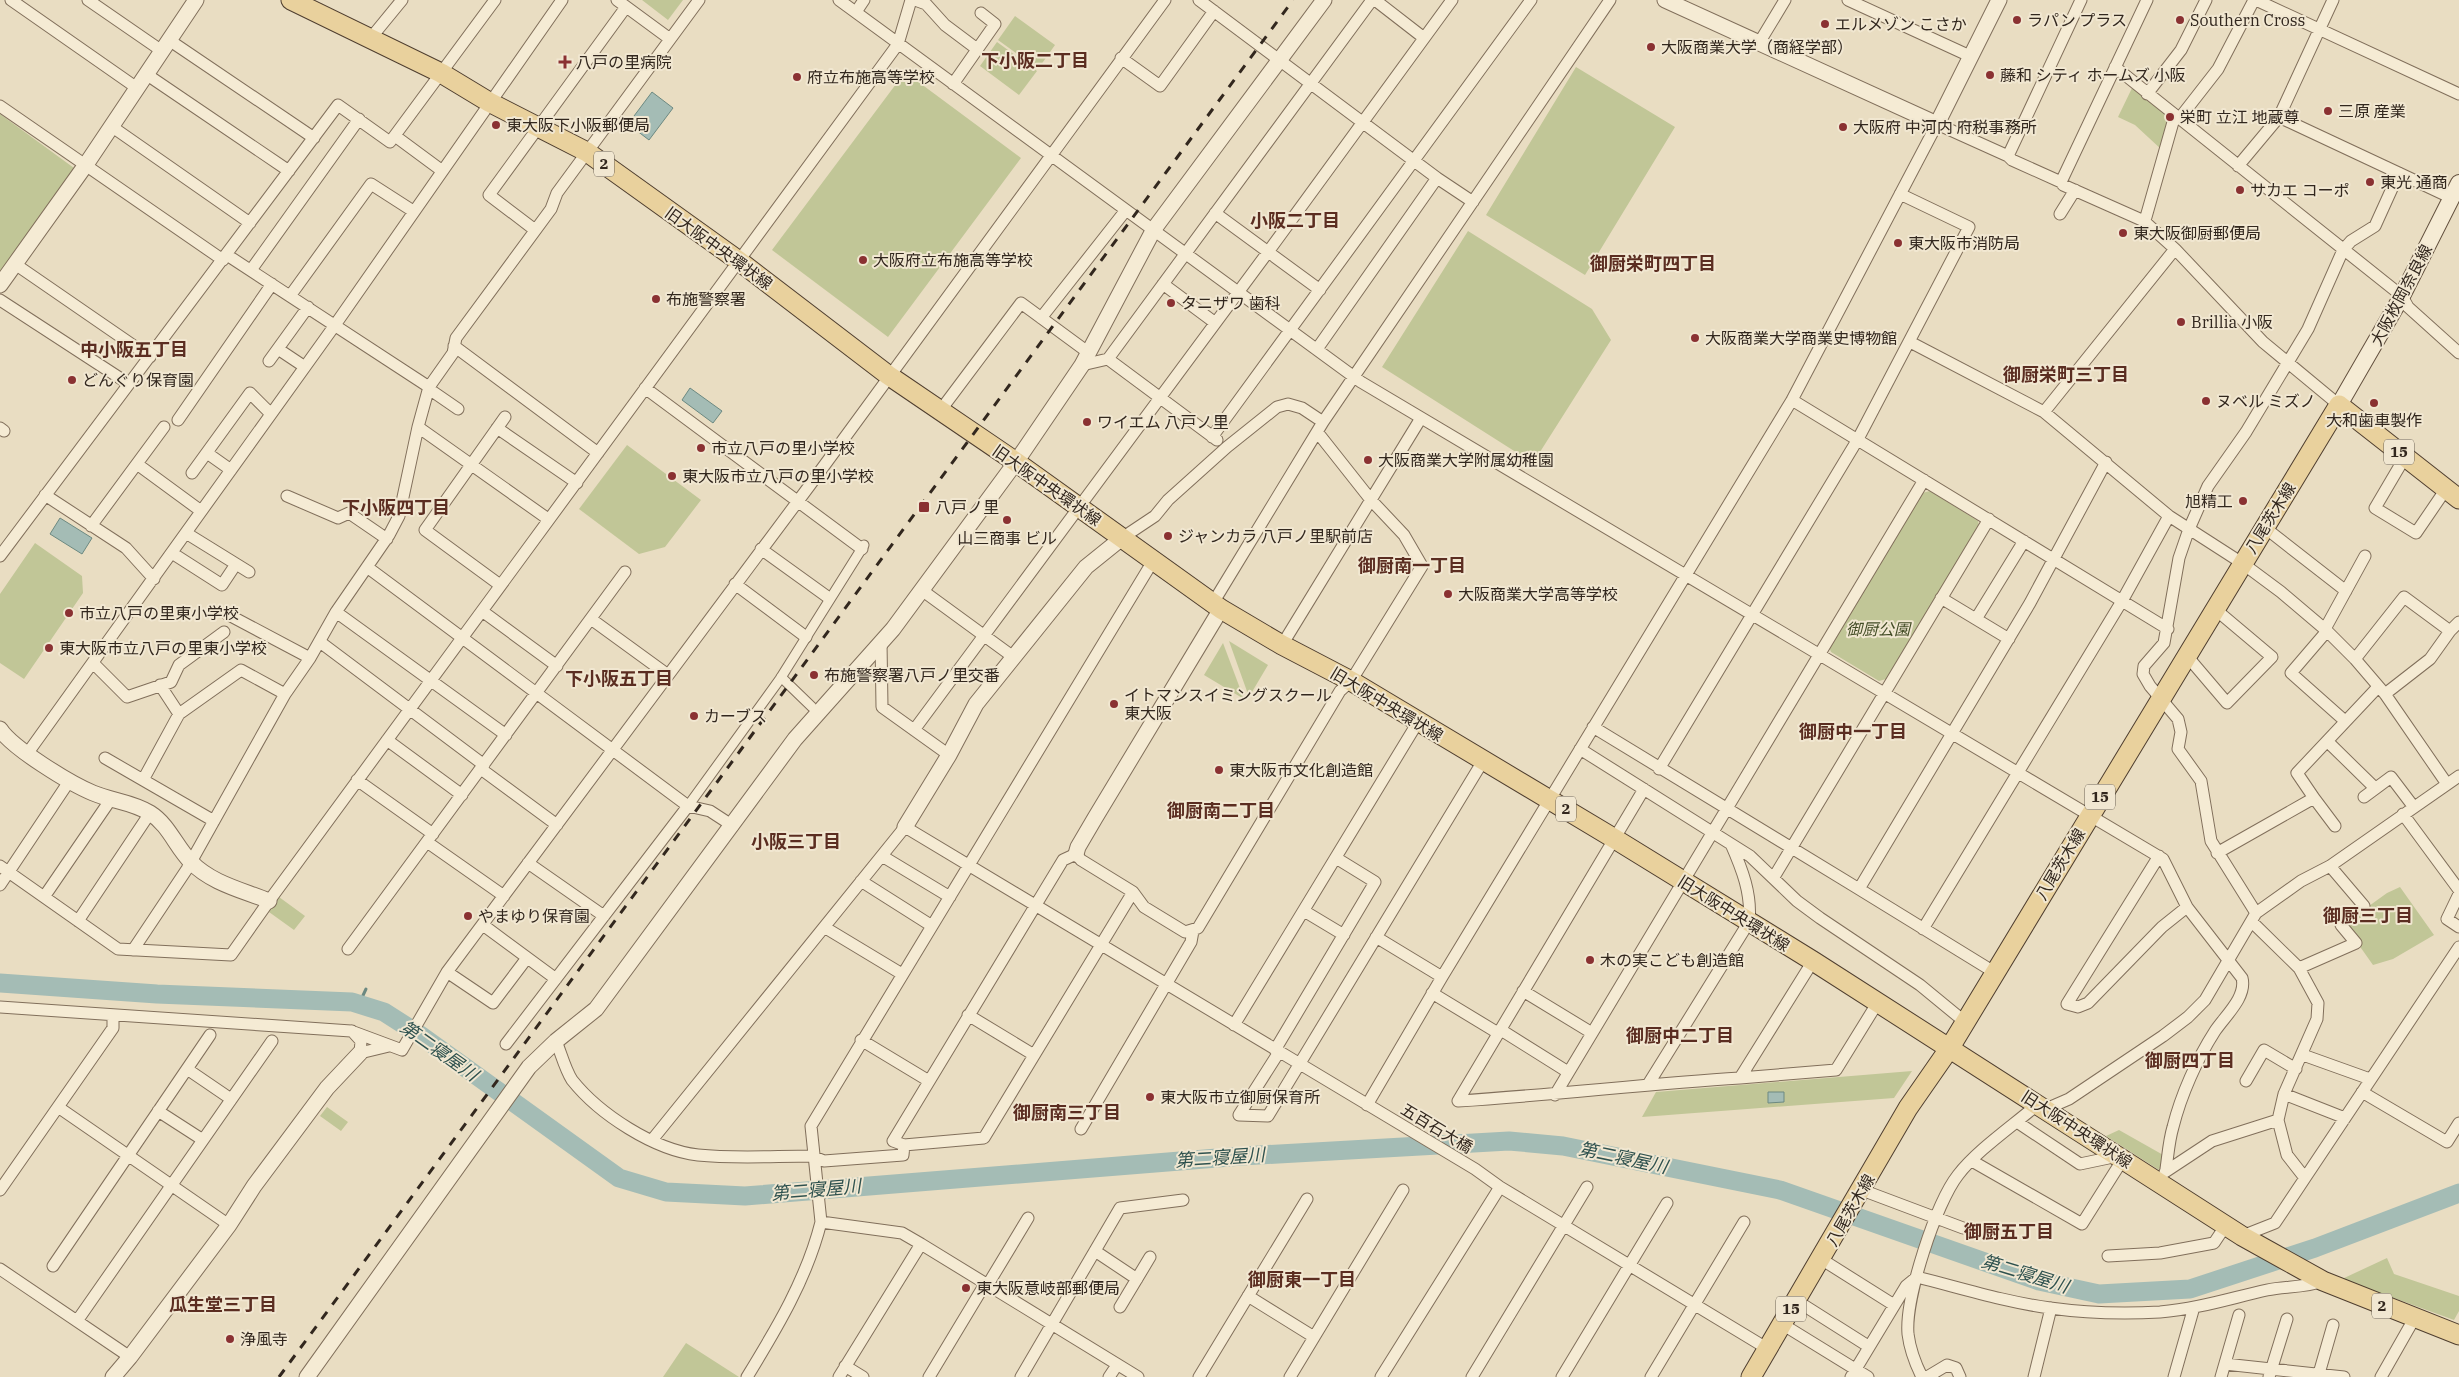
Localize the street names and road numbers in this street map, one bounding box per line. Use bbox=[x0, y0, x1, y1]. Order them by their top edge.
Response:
road number: 2 bbox=[594, 152, 614, 176]
street label: 旧大阪中央環状線 bbox=[661, 202, 777, 294]
street label: 大阪枚岡奈良線 bbox=[2366, 241, 2436, 349]
street label: 旧大阪中央環状線 bbox=[989, 440, 1105, 530]
road number: 15 bbox=[2384, 440, 2414, 464]
street label: 八尾茨木線 bbox=[2240, 479, 2300, 557]
street label: 旧大阪中央環状線 bbox=[1327, 662, 1447, 746]
road number: 15 bbox=[2085, 784, 2115, 810]
road number: 2 bbox=[1556, 796, 1576, 822]
street label: 八尾茨木線 bbox=[2031, 825, 2089, 903]
street label: 旧大阪中央環状線 bbox=[1674, 871, 1794, 955]
street label: 旧大阪中央環状線 bbox=[2018, 1086, 2136, 1172]
street label: 五百石大橋 bbox=[1398, 1099, 1476, 1157]
street label: 八尾茨木線 bbox=[1821, 1170, 1879, 1250]
road number: 2 bbox=[2372, 1294, 2392, 1318]
road number: 15 bbox=[1776, 1296, 1806, 1322]

